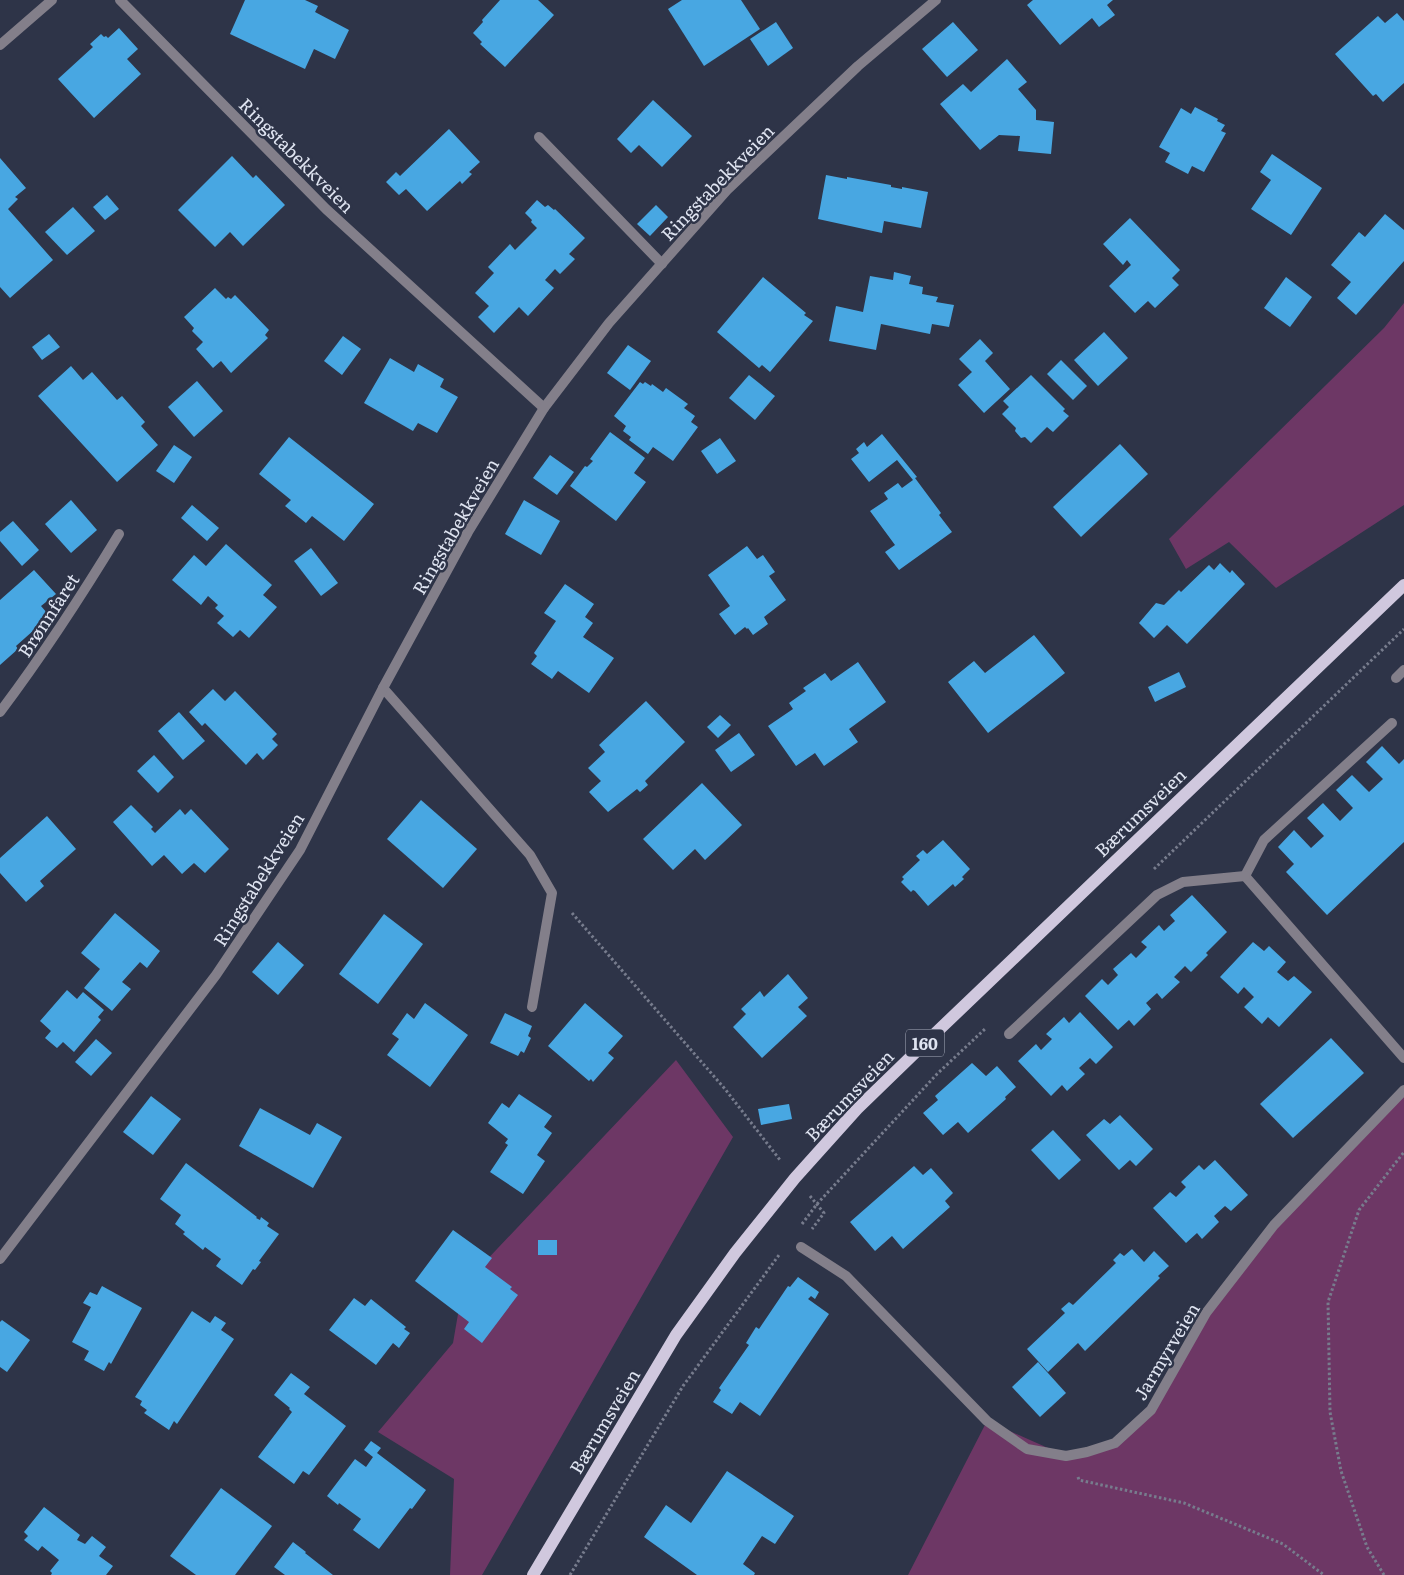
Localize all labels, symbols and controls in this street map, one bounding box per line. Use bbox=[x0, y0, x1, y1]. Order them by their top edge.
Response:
street label: Ringstabekkveien bbox=[233, 91, 361, 219]
street label: Ringstabekkveien bbox=[654, 117, 780, 247]
street label: Ringstabekkveien bbox=[405, 453, 505, 599]
street label: Brønnfaret bbox=[11, 567, 86, 662]
street label: Bærumsveien bbox=[1088, 761, 1192, 863]
street label: Ringstabekkveien bbox=[206, 807, 310, 951]
road number: 160 bbox=[906, 1030, 944, 1056]
street label: Bærumsveien bbox=[798, 1043, 900, 1147]
street label: Jarmyrveien bbox=[1126, 1297, 1206, 1405]
street label: Bærumsveien bbox=[562, 1363, 646, 1479]

